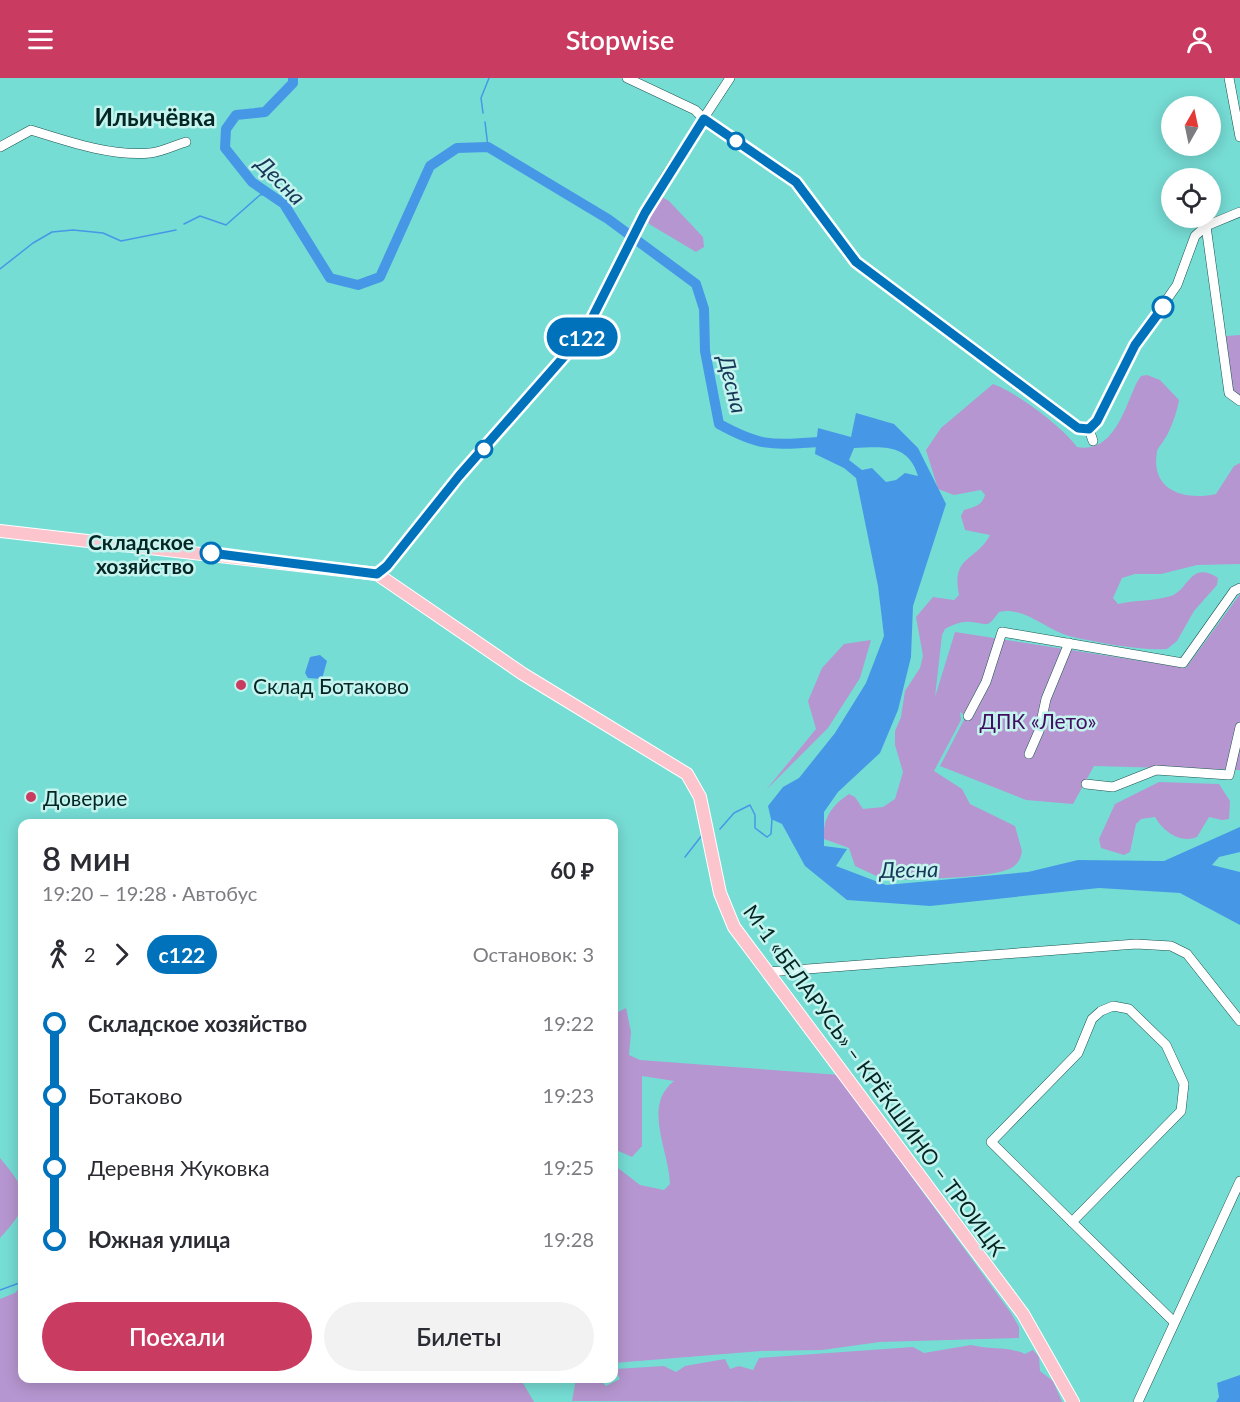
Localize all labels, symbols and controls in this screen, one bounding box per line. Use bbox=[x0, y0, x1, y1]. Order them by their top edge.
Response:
icon: menu bbox=[24, 23, 57, 56]
text: Stopwise bbox=[566, 23, 674, 56]
icon: person bbox=[1183, 23, 1216, 56]
north arrow bbox=[1161, 96, 1221, 156]
map controls bbox=[1161, 96, 1221, 228]
district label: Ильичёвка bbox=[95, 102, 215, 131]
unlabelled marker bbox=[727, 132, 745, 150]
water label: Десна bbox=[249, 148, 311, 210]
button: locate bbox=[1161, 168, 1221, 228]
unlabelled marker bbox=[1152, 296, 1174, 318]
line badge: с122 bbox=[540, 318, 624, 356]
text: с122 bbox=[559, 325, 605, 350]
water label: Десна bbox=[712, 350, 753, 416]
unlabelled marker bbox=[475, 440, 493, 458]
place label: Складское хозяйство bbox=[88, 529, 194, 578]
marker: Складское хозяйство bbox=[200, 542, 222, 564]
place label: Склад Ботаково bbox=[253, 673, 409, 698]
marker: Склад Ботаково bbox=[234, 678, 248, 692]
park label: ДПК «Лето» bbox=[979, 708, 1097, 733]
place label: Доверие bbox=[43, 785, 127, 810]
marker: Доверие bbox=[24, 790, 38, 804]
text: 8 мин bbox=[42, 838, 131, 878]
water label: Десна bbox=[877, 855, 939, 883]
text: 60 ₽ bbox=[550, 857, 594, 884]
text: 19:20 – 19:28 · Автобус bbox=[42, 881, 257, 905]
street label: М-1 «БЕЛАРУСЬ» – КРЁКШИНО – ТРОИЦК bbox=[739, 900, 1011, 1260]
icon: walk bbox=[42, 938, 75, 971]
icon: forward bbox=[105, 938, 138, 971]
text: 2 bbox=[84, 942, 96, 966]
text: с122 bbox=[159, 942, 205, 967]
text: Остановок: 3 bbox=[473, 942, 594, 966]
text: Складское хозяйство bbox=[88, 1010, 307, 1037]
text: 19:22 bbox=[543, 1011, 594, 1035]
text: Ботаково bbox=[88, 1082, 182, 1109]
text: 19:23 bbox=[543, 1083, 594, 1107]
text: Деревня Жуковка bbox=[88, 1154, 270, 1181]
text: 19:25 bbox=[543, 1155, 594, 1179]
text: Южная улица bbox=[88, 1226, 231, 1253]
text: 19:28 bbox=[543, 1227, 594, 1251]
button: Поехали bbox=[42, 1302, 312, 1371]
button: Билеты bbox=[324, 1302, 594, 1371]

